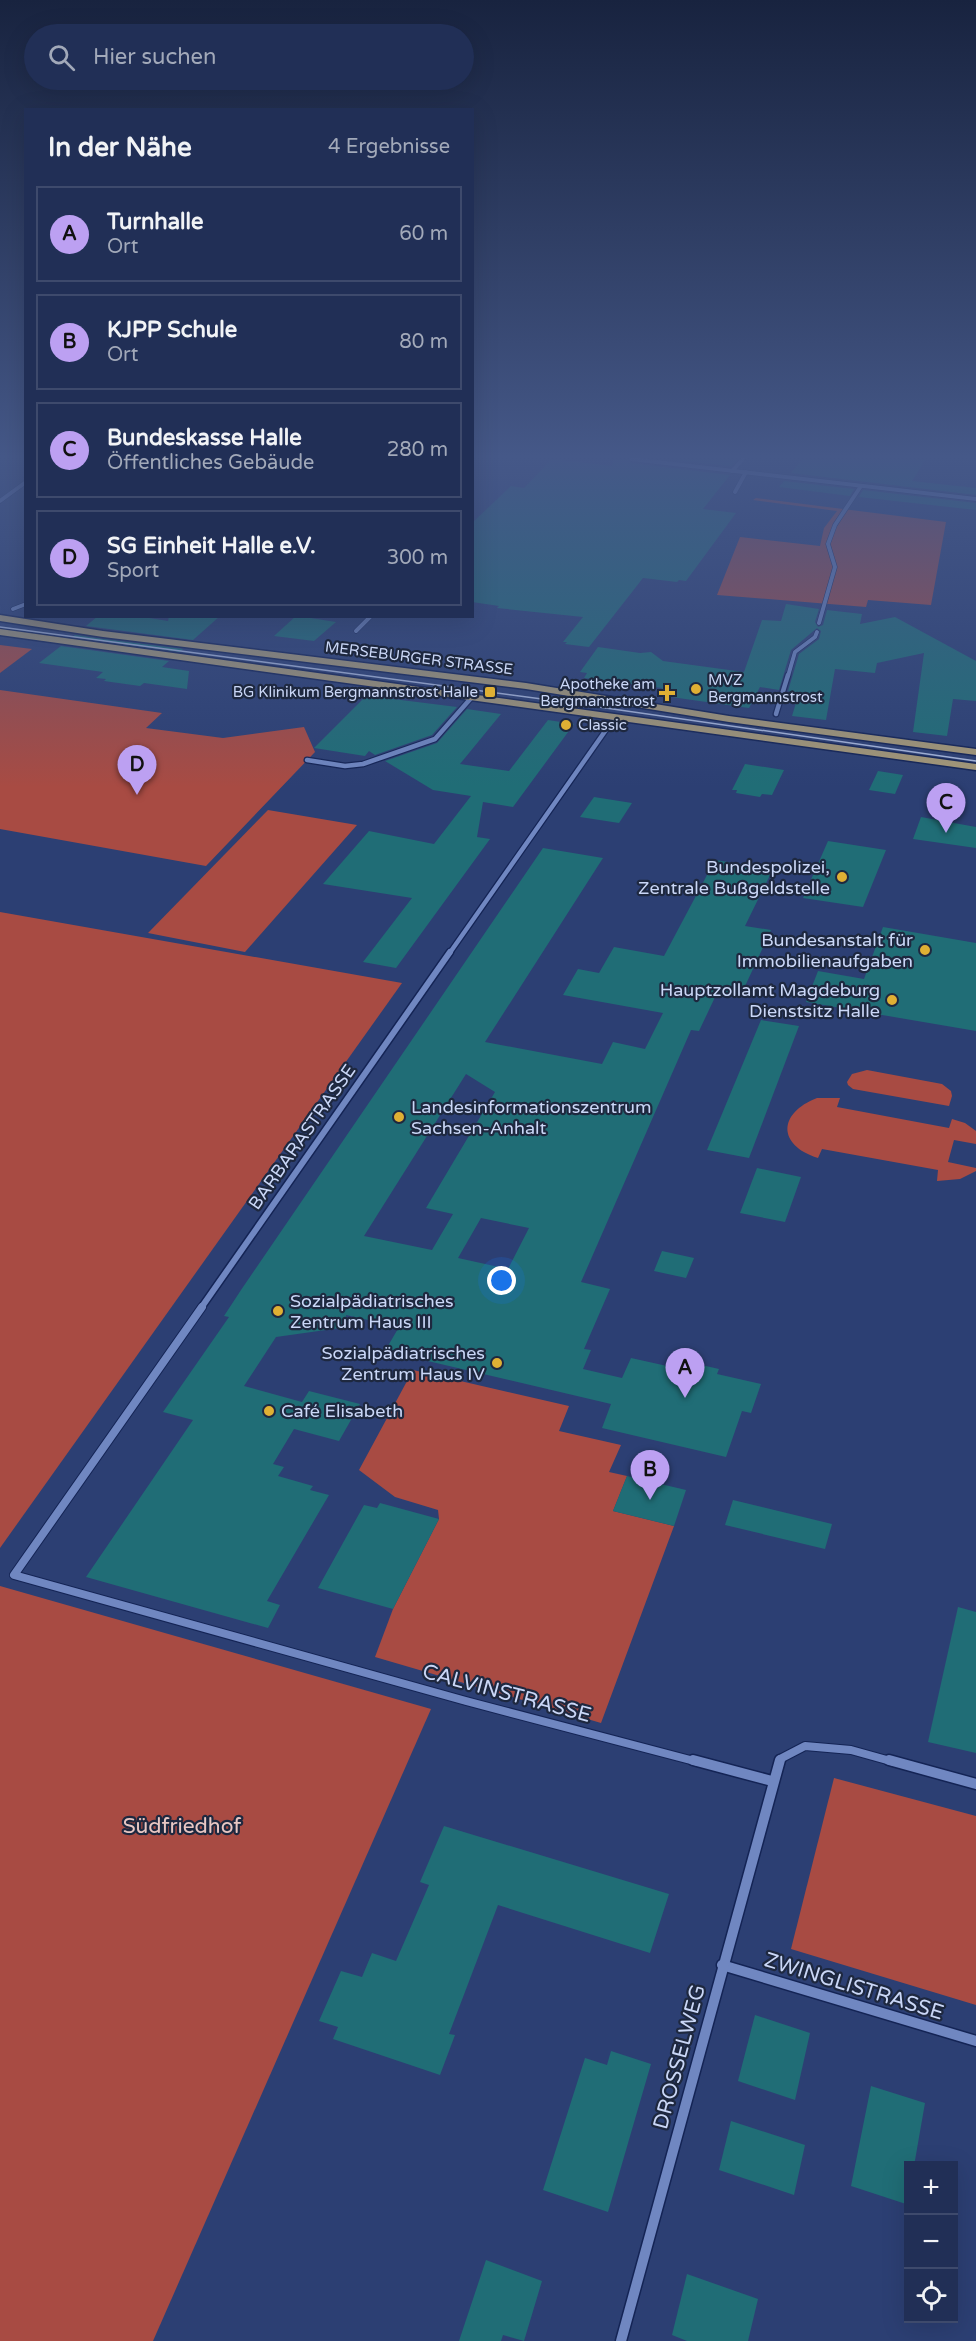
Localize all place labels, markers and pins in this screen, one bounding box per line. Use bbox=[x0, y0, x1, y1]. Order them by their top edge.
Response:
place label: MVZ Bergmannstrost bbox=[708, 671, 823, 706]
place label: Apotheke am Bergmannstrost bbox=[540, 675, 655, 710]
marker: MVZ Bergmannstrost bbox=[689, 682, 703, 696]
place label: BG Klinikum Bergmannstrost Halle bbox=[233, 683, 478, 701]
marker: BG Klinikum Bergmannstrost Halle bbox=[483, 685, 497, 699]
marker: Apotheke am Bergmannstrost bbox=[660, 686, 674, 700]
place label: Classic bbox=[578, 716, 627, 734]
marker: Classic bbox=[559, 718, 573, 732]
pin: D bbox=[118, 746, 156, 795]
pin: C bbox=[926, 784, 966, 833]
place label: Bundespolizei, Zentrale Bußgeldstelle bbox=[638, 856, 830, 899]
marker: Bundespolizei, Zentrale Bußgeldstelle bbox=[835, 870, 849, 884]
place label: Bundesanstalt für Immobilienaufgaben bbox=[737, 929, 913, 972]
marker: Bundesanstalt für Immobilienaufgaben bbox=[918, 943, 932, 957]
place label: Hauptzollamt Magdeburg Dienstsitz Halle bbox=[660, 979, 880, 1022]
marker: Hauptzollamt Magdeburg Dienstsitz Halle bbox=[885, 993, 899, 1007]
place label: Landesinformationszentrum Sachsen-Anhalt bbox=[411, 1096, 652, 1139]
marker: Landesinformationszentrum Sachsen-Anhalt bbox=[392, 1110, 406, 1124]
place label: Sozialpädiatrisches Zentrum Haus III bbox=[290, 1290, 454, 1333]
marker: Sozialpädiatrisches Zentrum Haus III bbox=[271, 1304, 285, 1318]
place label: Sozialpädiatrisches Zentrum Haus IV bbox=[321, 1342, 485, 1385]
pin: A bbox=[666, 1348, 704, 1398]
marker: Sozialpädiatrisches Zentrum Haus IV bbox=[490, 1356, 504, 1370]
place label: Café Elisabeth bbox=[281, 1400, 403, 1422]
marker: Café Elisabeth bbox=[262, 1404, 276, 1418]
pin: B bbox=[630, 1450, 670, 1500]

